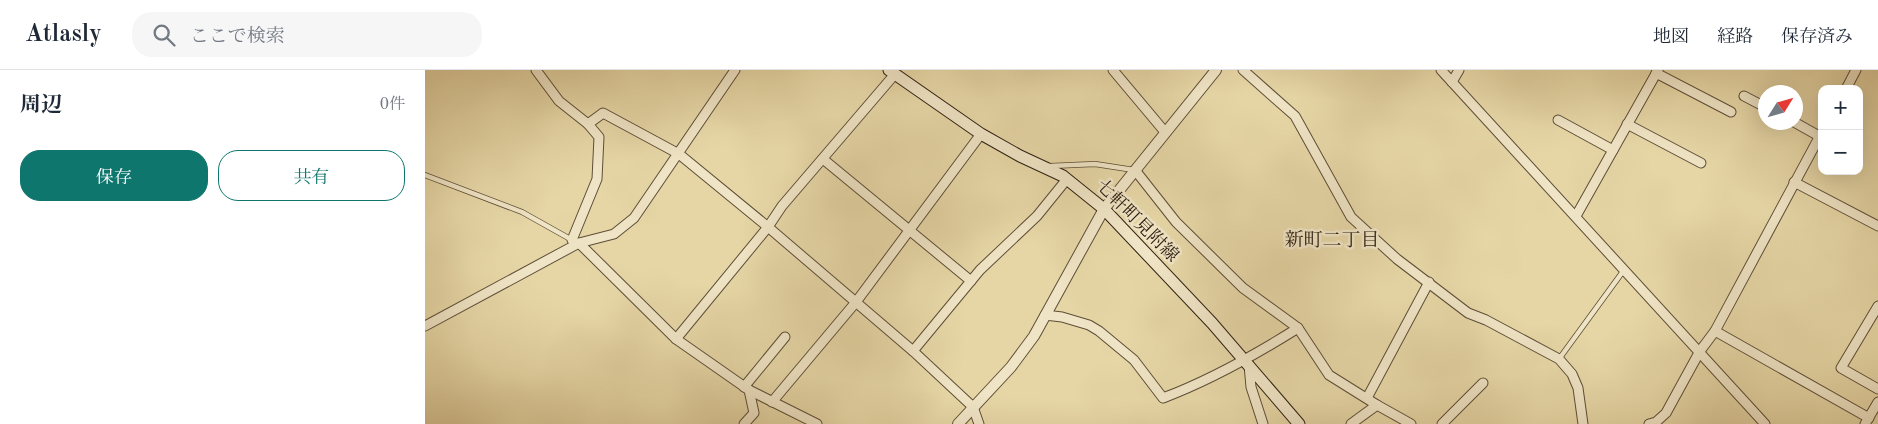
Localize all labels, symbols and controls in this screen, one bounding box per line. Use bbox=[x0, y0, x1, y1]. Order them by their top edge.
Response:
search box bbox=[132, 12, 482, 57]
icon: search bbox=[150, 21, 178, 49]
text: Atlasly bbox=[25, 23, 102, 47]
text: ここで検索 bbox=[190, 28, 285, 47]
text: 地図 bbox=[1653, 28, 1689, 46]
text: 経路 bbox=[1717, 28, 1753, 46]
text: 保存済み bbox=[1781, 28, 1853, 46]
north arrow bbox=[1758, 85, 1803, 130]
map controls bbox=[1818, 85, 1863, 175]
button: + bbox=[1818, 85, 1863, 130]
text: 周辺 bbox=[20, 95, 62, 116]
text: 0件 bbox=[380, 97, 405, 113]
button: − bbox=[1818, 130, 1863, 175]
button: 保存 bbox=[20, 150, 208, 201]
button: 共有 bbox=[218, 150, 405, 201]
street label: 七軒町見附線 bbox=[1092, 175, 1183, 266]
district label: 新町二丁目 bbox=[1284, 230, 1380, 251]

